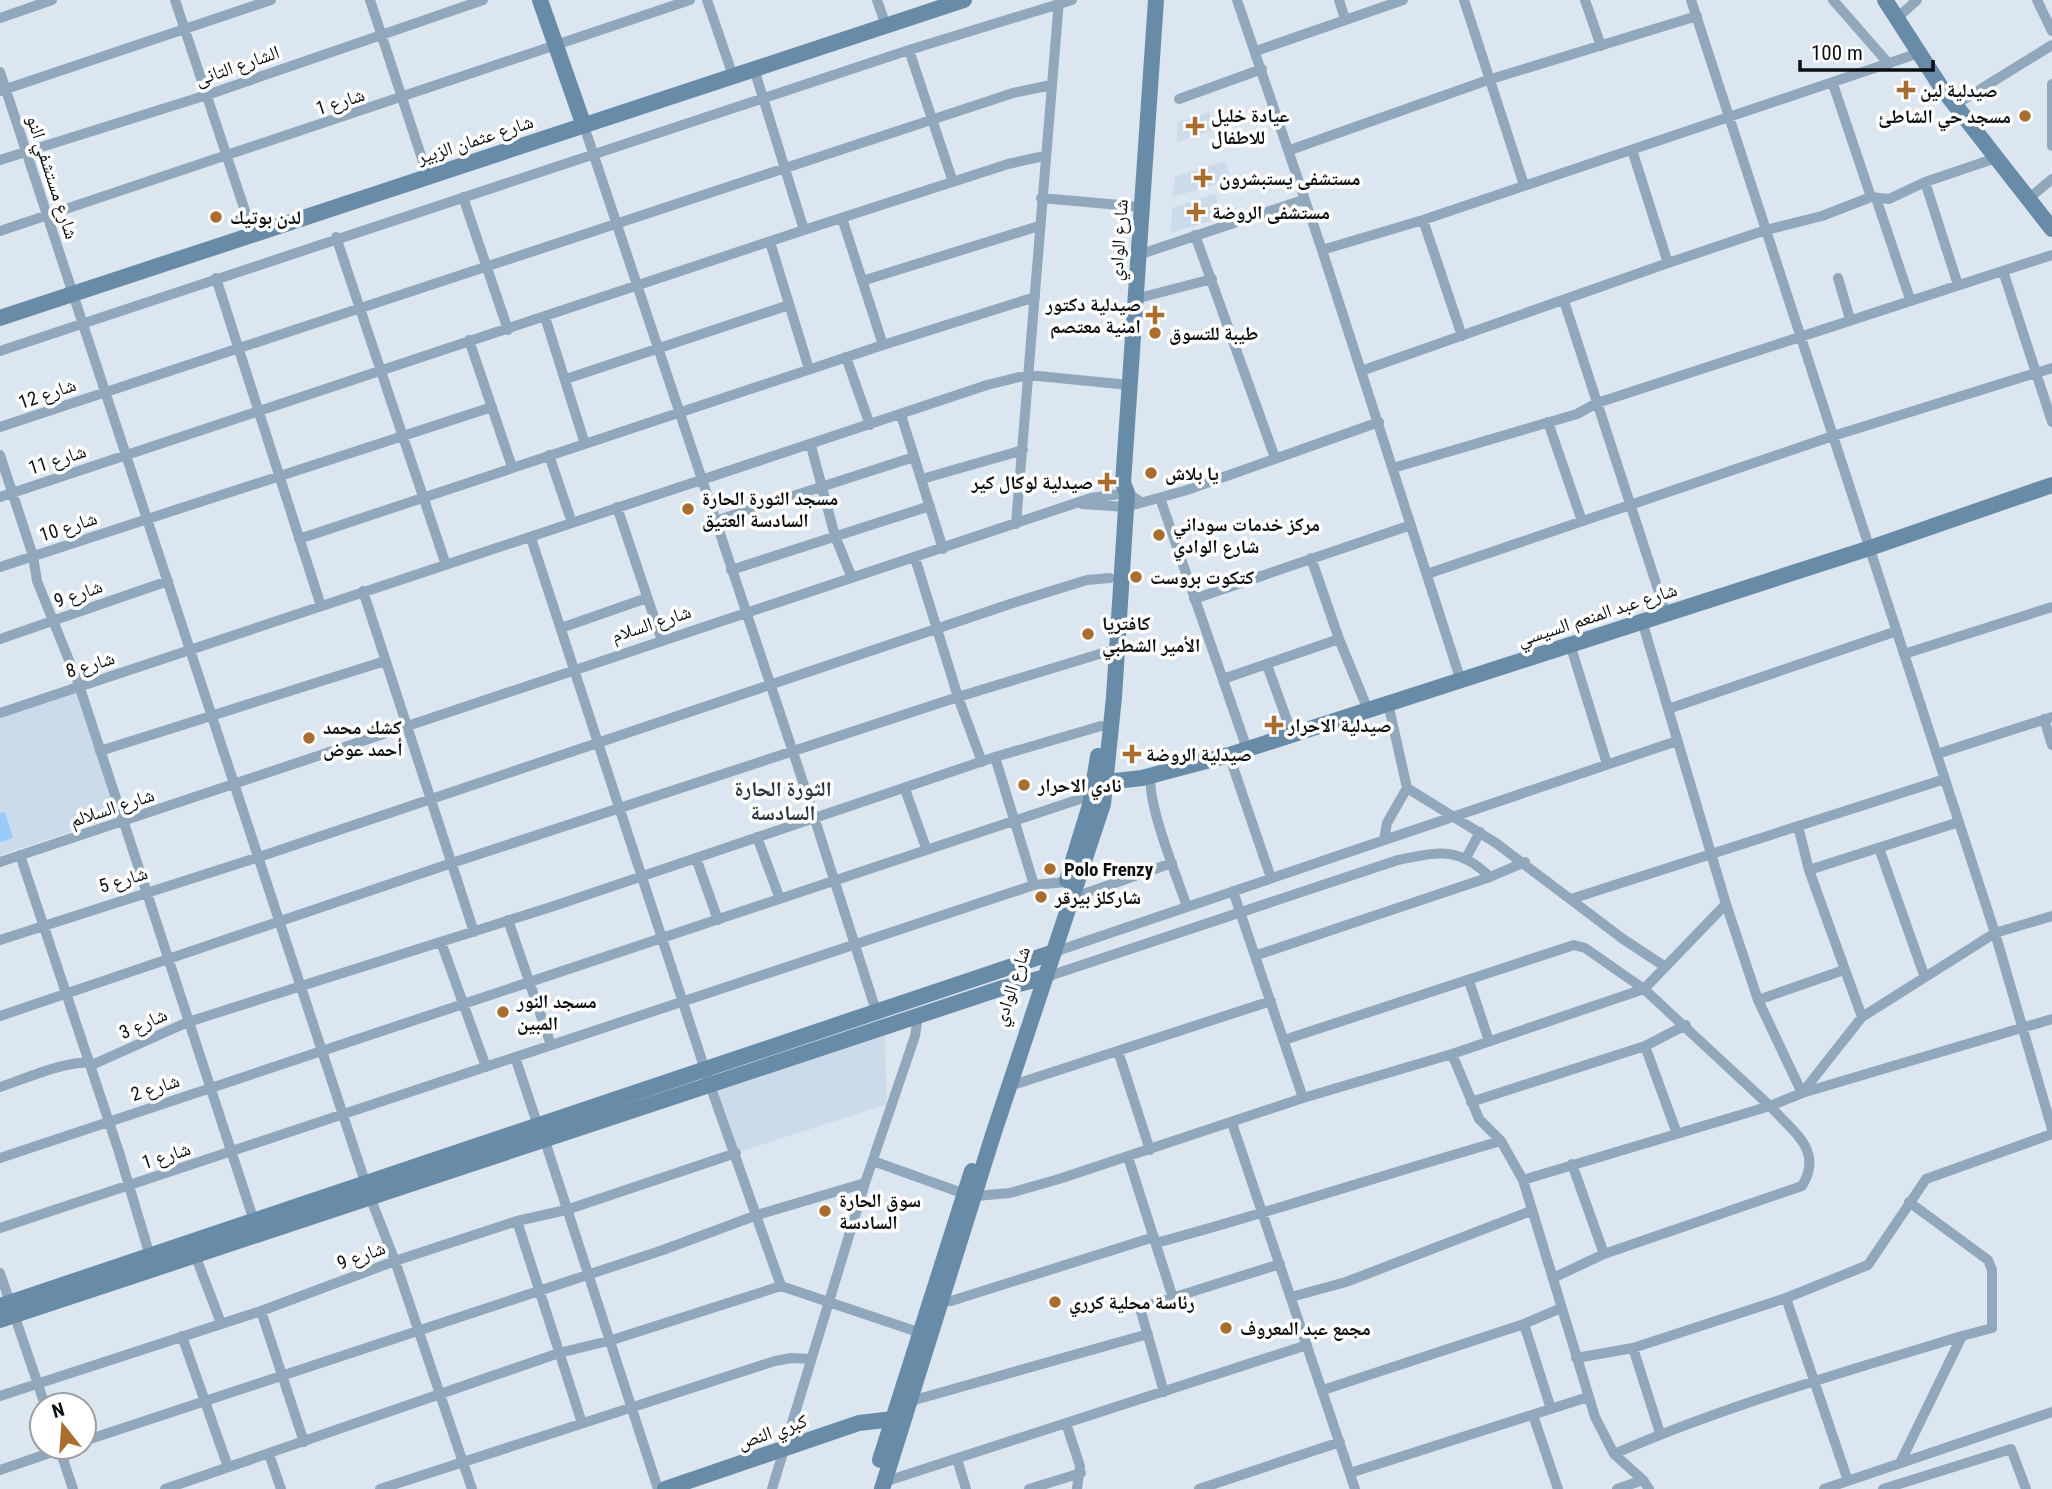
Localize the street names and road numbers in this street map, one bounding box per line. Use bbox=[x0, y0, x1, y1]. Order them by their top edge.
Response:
street label: الشارع التانى bbox=[192, 40, 282, 91]
street label: شارع 1 bbox=[313, 83, 367, 120]
street label: شارع عثمان الزبير bbox=[413, 110, 536, 169]
street label: شارع مستشفي النو bbox=[18, 112, 83, 243]
street label: شارع الوادي bbox=[1104, 198, 1137, 282]
street label: شارع 12 bbox=[15, 373, 79, 414]
street label: شارع 11 bbox=[25, 439, 89, 480]
street label: شارع 10 bbox=[36, 506, 100, 547]
street label: شارع 9 bbox=[51, 574, 105, 612]
street label: شارع عبد المنعم السيسي bbox=[1514, 578, 1681, 655]
street label: شارع السلام bbox=[608, 600, 695, 649]
street label: شارع 8 bbox=[63, 646, 117, 683]
street label: شارع السلالم bbox=[67, 783, 158, 833]
street label: شارع 5 bbox=[96, 861, 150, 898]
street label: شارع الوادي bbox=[988, 944, 1039, 1030]
street label: شارع 3 bbox=[116, 1003, 171, 1044]
street label: شارع 2 bbox=[128, 1069, 182, 1106]
street label: شارع 1 bbox=[139, 1137, 193, 1174]
street label: شارع 9 bbox=[334, 1236, 389, 1275]
street label: كبري النص bbox=[734, 1409, 811, 1458]

